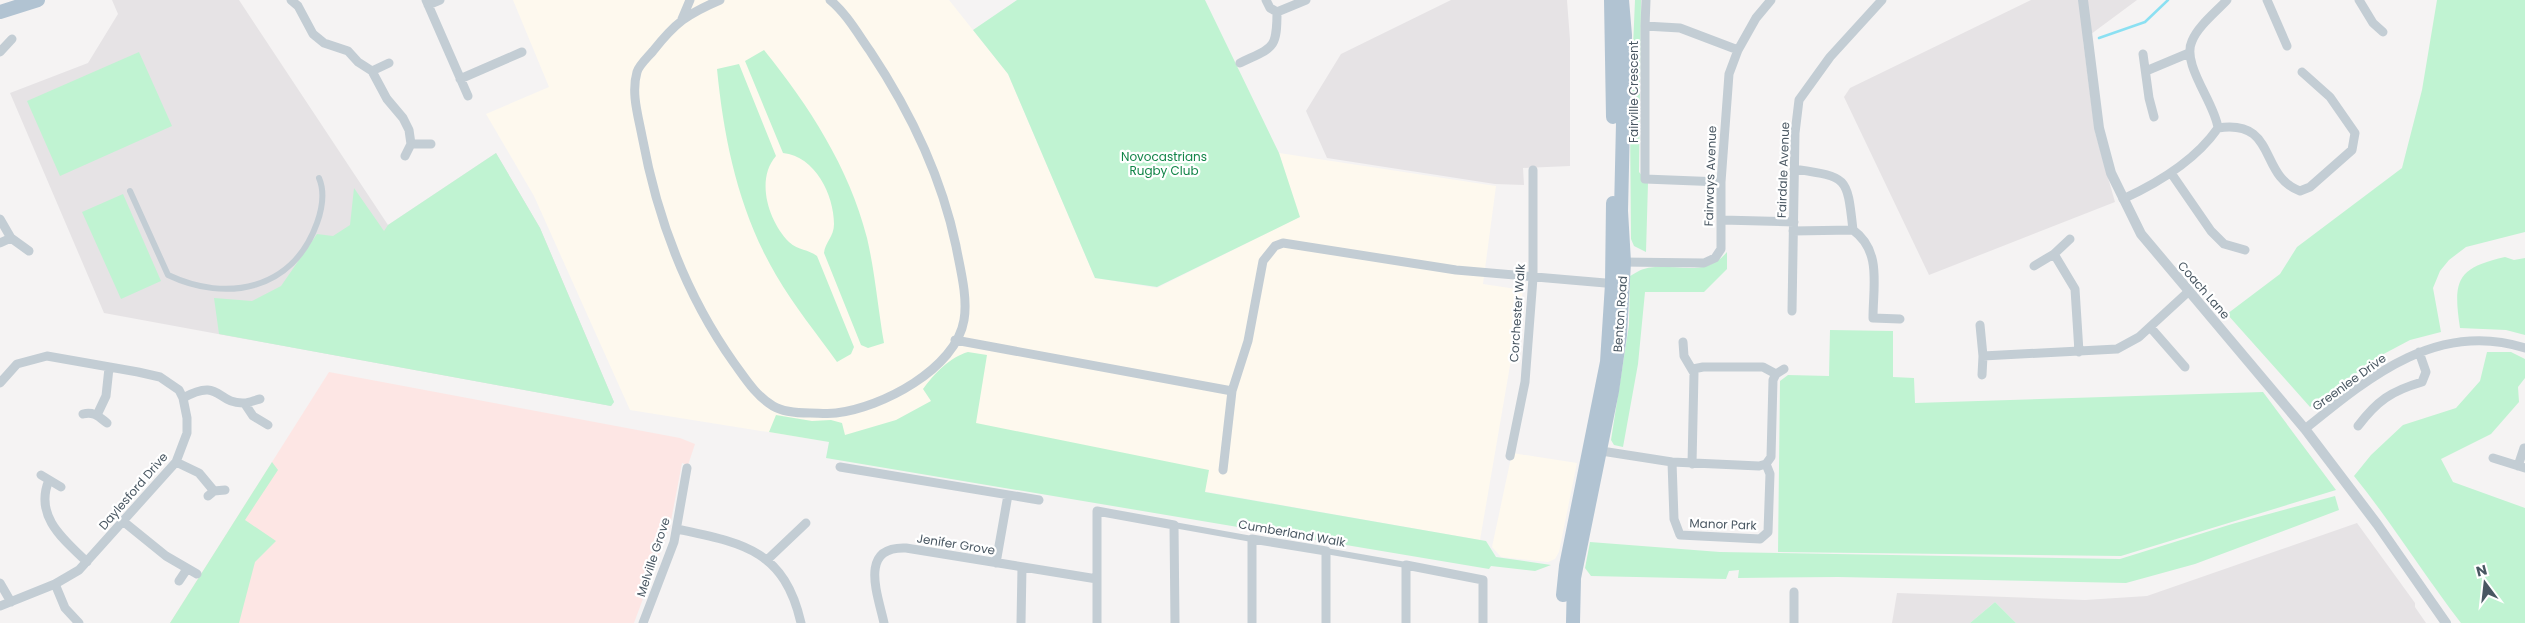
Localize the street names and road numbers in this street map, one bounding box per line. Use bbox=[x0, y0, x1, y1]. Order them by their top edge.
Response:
street label: Fairville Crescent bbox=[1625, 41, 1642, 143]
street label: Fairdale Avenue bbox=[1773, 121, 1793, 219]
street label: Fairways Avenue bbox=[1700, 125, 1720, 227]
street label: Coach Lane bbox=[2174, 257, 2234, 323]
street label: Corchester Walk bbox=[1505, 262, 1529, 363]
street label: Benton Road bbox=[1609, 275, 1631, 353]
street label: Greenlee Drive bbox=[2309, 349, 2389, 415]
street label: Daylesford Drive bbox=[95, 449, 171, 533]
street label: Manor Park bbox=[1689, 514, 1758, 534]
street label: Melville Grove bbox=[632, 515, 674, 599]
street label: Cumberland Walk bbox=[1237, 515, 1348, 551]
street label: Jenifer Grove bbox=[916, 529, 996, 559]

